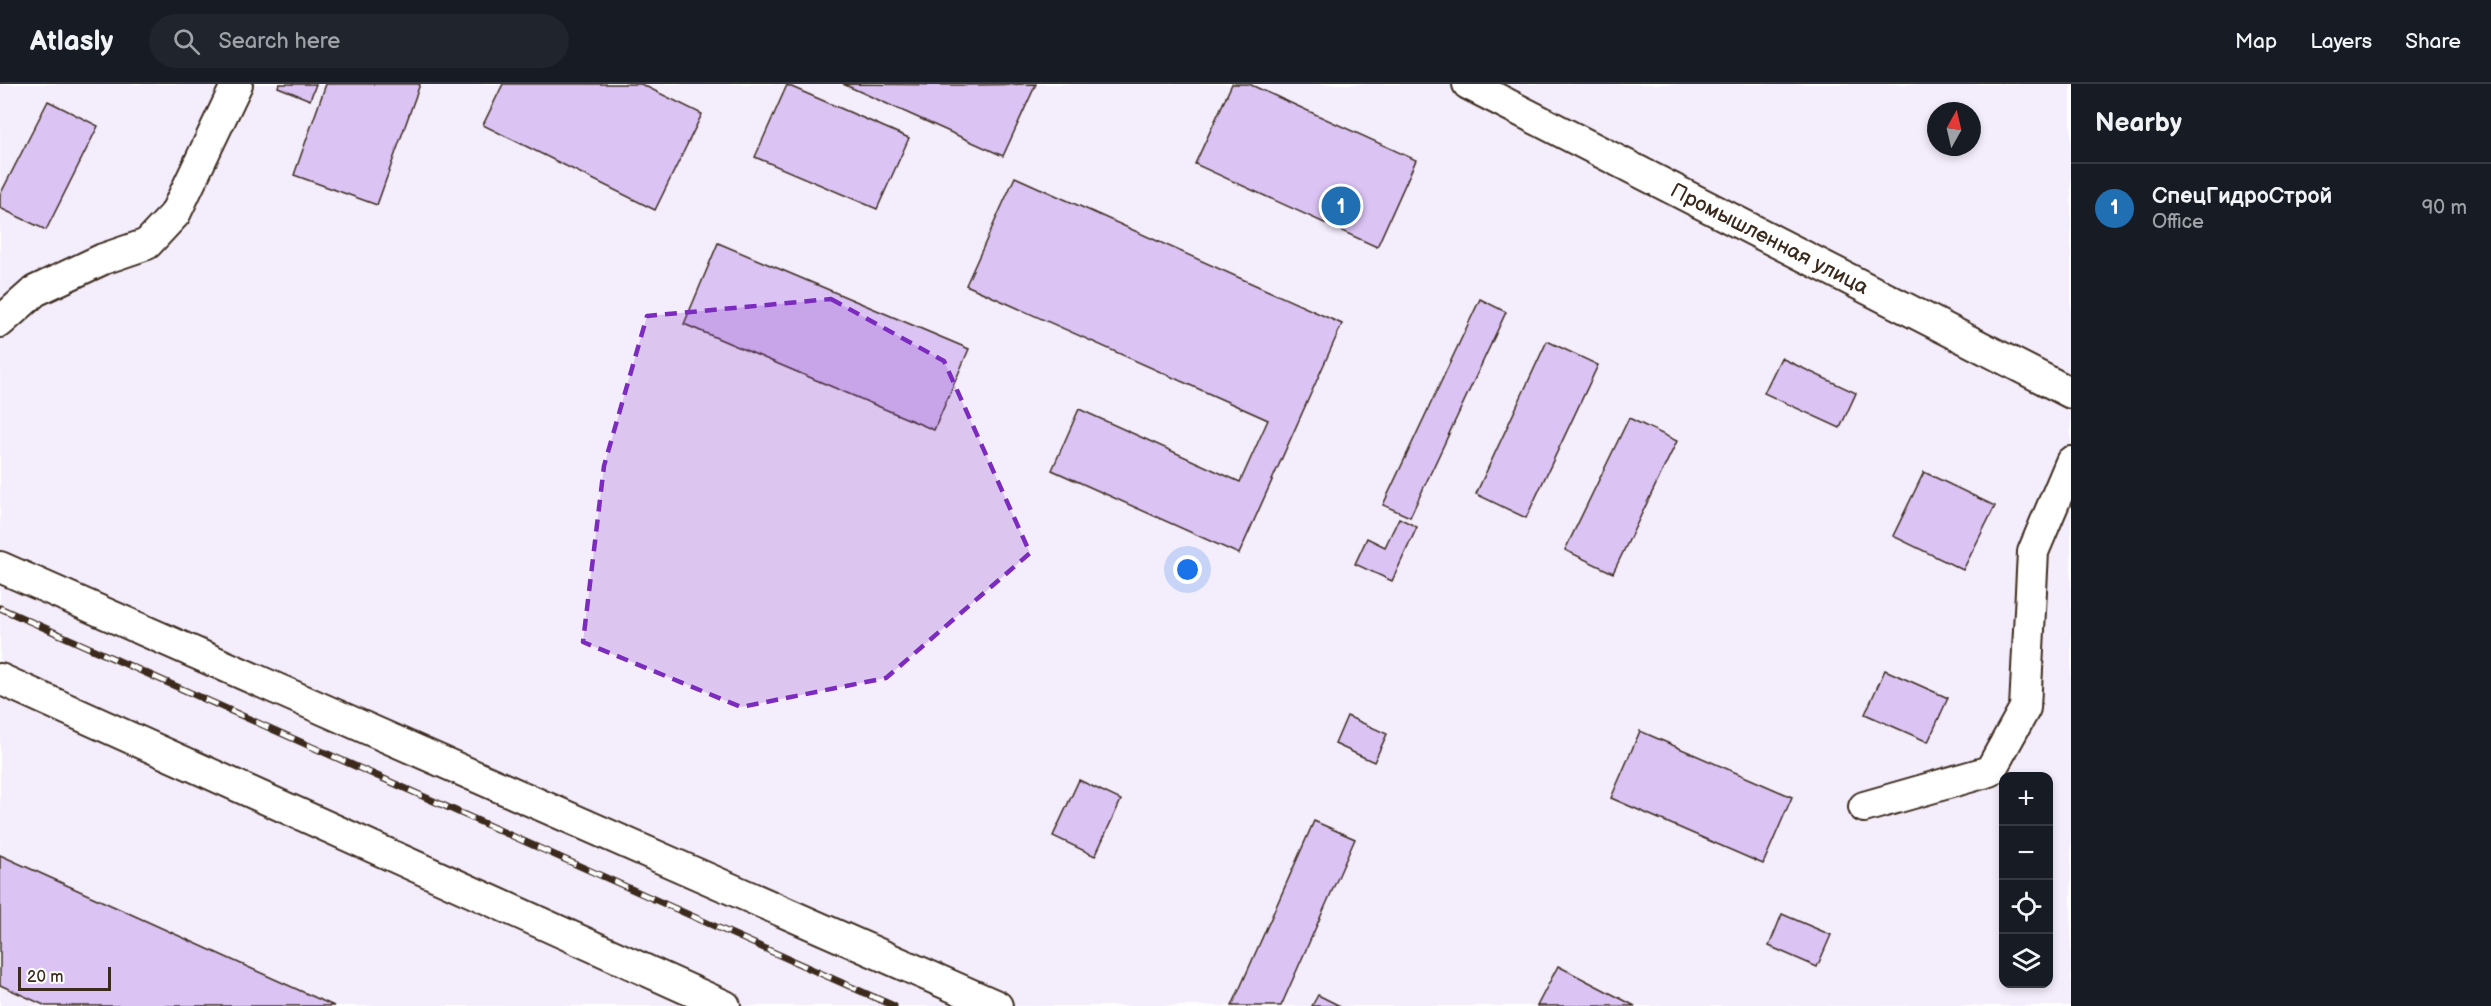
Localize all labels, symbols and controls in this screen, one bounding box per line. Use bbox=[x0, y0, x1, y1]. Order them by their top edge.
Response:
search box bbox=[149, 14, 569, 68]
text: Atlasly bbox=[30, 25, 113, 58]
icon: search bbox=[170, 25, 203, 58]
text: Search here bbox=[218, 28, 340, 55]
text: Map bbox=[2235, 29, 2277, 54]
text: Layers bbox=[2310, 29, 2372, 54]
text: Share bbox=[2405, 29, 2461, 54]
north arrow bbox=[1927, 102, 1981, 156]
text: Nearby bbox=[2095, 108, 2182, 139]
street label: Промышленная улица bbox=[1666, 178, 1873, 300]
text: СпецГидроСтрой bbox=[2152, 183, 2332, 210]
pin: 1 bbox=[1322, 184, 1360, 228]
text: 1 bbox=[2110, 196, 2119, 220]
text: 90 m bbox=[2422, 196, 2467, 220]
text: Office bbox=[2152, 210, 2204, 234]
your location bbox=[1173, 555, 1202, 584]
map controls bbox=[1999, 772, 2053, 988]
button: + bbox=[1999, 772, 2053, 826]
button: − bbox=[1999, 826, 2053, 880]
button: locate bbox=[1999, 880, 2053, 934]
button: layers bbox=[1999, 934, 2053, 988]
scale bar bbox=[18, 964, 111, 992]
text: 20 m bbox=[27, 968, 63, 987]

